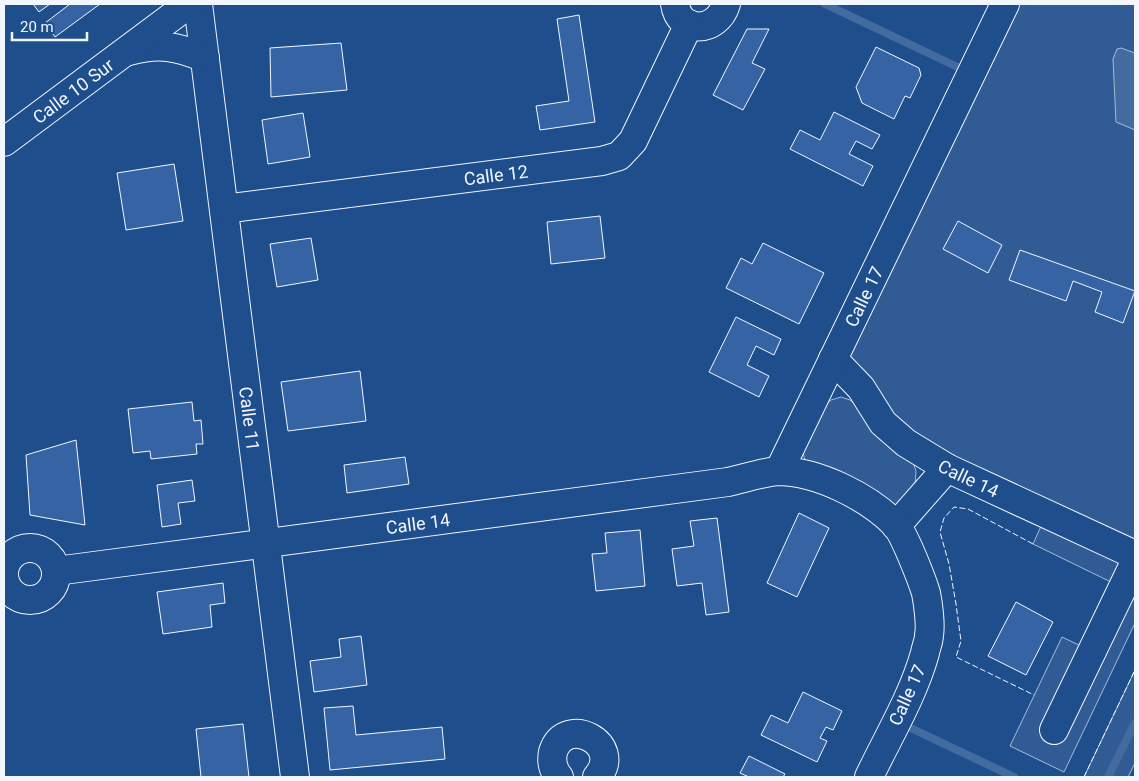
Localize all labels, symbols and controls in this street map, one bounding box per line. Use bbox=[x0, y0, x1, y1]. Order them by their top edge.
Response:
scale bar bbox=[12, 10, 88, 42]
text: 20 m bbox=[20, 18, 54, 36]
street label: Calle 10 Sur bbox=[28, 54, 118, 128]
street label: Calle 12 bbox=[462, 160, 529, 189]
street label: Calle 17 bbox=[840, 263, 887, 330]
street label: Calle 11 bbox=[236, 385, 264, 452]
street label: Calle 14 bbox=[934, 455, 1002, 501]
street label: Calle 14 bbox=[384, 508, 451, 538]
street label: Calle 17 bbox=[884, 661, 930, 729]

